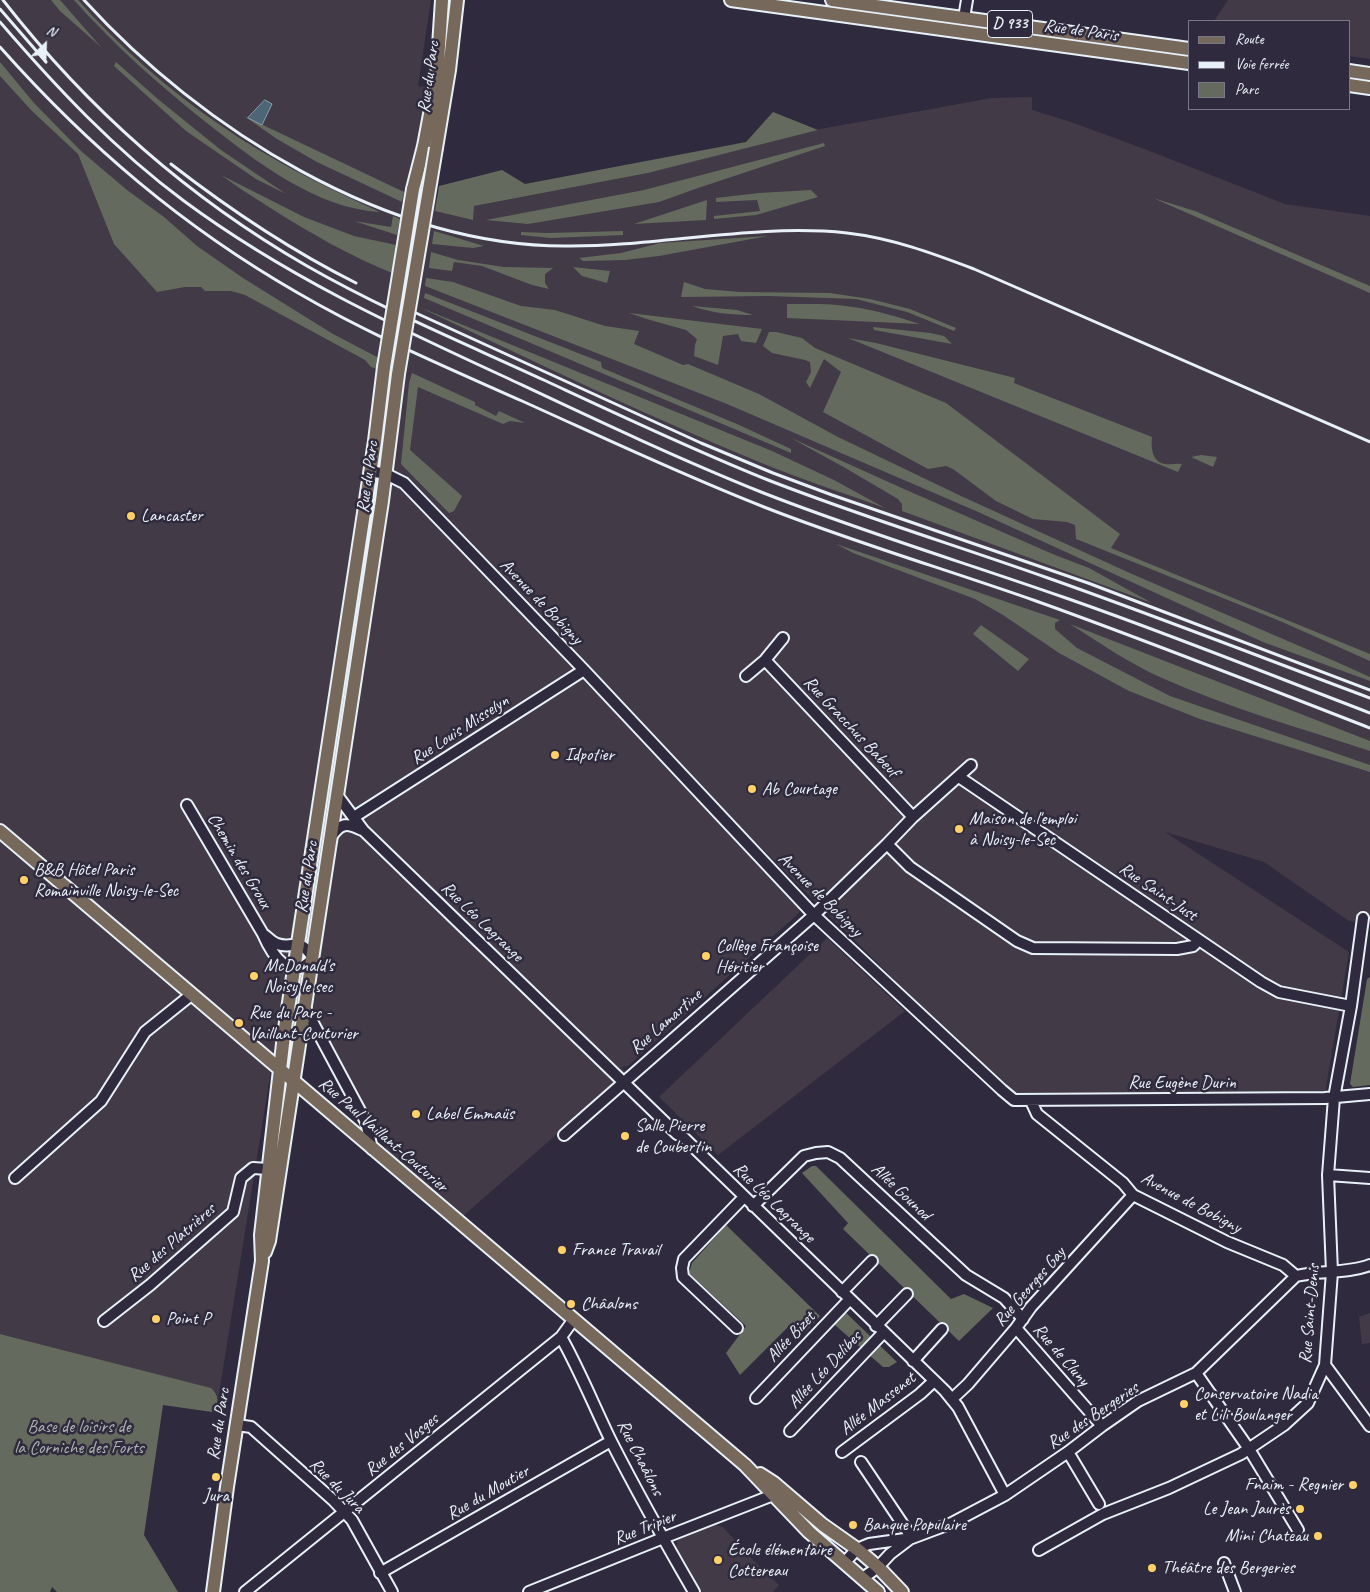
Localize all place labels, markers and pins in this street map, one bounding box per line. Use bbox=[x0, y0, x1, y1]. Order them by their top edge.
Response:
place label: Lancaster bbox=[141, 505, 203, 527]
marker: Lancaster bbox=[125, 510, 137, 522]
place label: Idpotier bbox=[565, 744, 614, 766]
marker: Idpotier bbox=[549, 749, 561, 761]
place label: Ab Courtage bbox=[762, 778, 837, 800]
marker: Ab Courtage bbox=[746, 783, 758, 795]
place label: Maison de l'emploi à Noisy-le-Sec bbox=[969, 808, 1076, 851]
marker: Maison de l'emploi à Noisy-le-Sec bbox=[953, 823, 965, 835]
place label: B&B Hôtel Paris Romainville Noisy-le-Sec bbox=[34, 859, 178, 902]
marker: B&B Hôtel Paris Romainville Noisy-le-Sec bbox=[18, 874, 30, 886]
place label: Collège Françoise Héritier bbox=[716, 935, 818, 978]
marker: Collège Françoise Héritier bbox=[700, 950, 712, 962]
place label: McDonald's Noisy le sec bbox=[264, 955, 334, 998]
marker: McDonald's Noisy le sec bbox=[248, 970, 260, 982]
place label: Rue du Parc - Vaillant-Couturier bbox=[249, 1002, 358, 1044]
marker: Rue du Parc - Vaillant-Couturier bbox=[233, 1017, 245, 1029]
place label: Label Emmaüs bbox=[426, 1103, 514, 1125]
marker: Label Emmaüs bbox=[410, 1108, 422, 1120]
place label: Salle Pierre de Coubertin bbox=[635, 1115, 711, 1158]
marker: Salle Pierre de Coubertin bbox=[619, 1130, 631, 1142]
place label: France Travail bbox=[572, 1239, 660, 1261]
marker: France Travail bbox=[556, 1244, 568, 1256]
place label: Châalons bbox=[581, 1293, 637, 1315]
marker: Châalons bbox=[565, 1298, 577, 1310]
place label: Point P bbox=[166, 1308, 210, 1330]
marker: Point P bbox=[150, 1313, 162, 1325]
place label: Conservatoire Nadia et Lili Boulanger bbox=[1194, 1383, 1318, 1426]
marker: Conservatoire Nadia et Lili Boulanger bbox=[1178, 1398, 1190, 1410]
marker: Jura bbox=[210, 1471, 222, 1483]
place label: Fnaim - Regnier bbox=[1245, 1474, 1343, 1496]
marker: Fnaim - Regnier bbox=[1347, 1479, 1359, 1491]
place label: Jura bbox=[203, 1485, 229, 1507]
place label: Le Jean Jaurès bbox=[1203, 1498, 1290, 1520]
marker: Le Jean Jaurès bbox=[1294, 1503, 1306, 1515]
place label: Banque Populaire bbox=[863, 1514, 966, 1536]
marker: Banque Populaire bbox=[847, 1519, 859, 1531]
place label: Mini Chateau bbox=[1225, 1525, 1308, 1547]
marker: Mini Chateau bbox=[1312, 1530, 1324, 1542]
place label: École élémentaire Cottereau bbox=[728, 1539, 831, 1582]
marker: École élémentaire Cottereau bbox=[712, 1554, 724, 1566]
place label: Théâtre des Bergeries bbox=[1162, 1557, 1294, 1579]
marker: Théâtre des Bergeries bbox=[1146, 1562, 1158, 1574]

